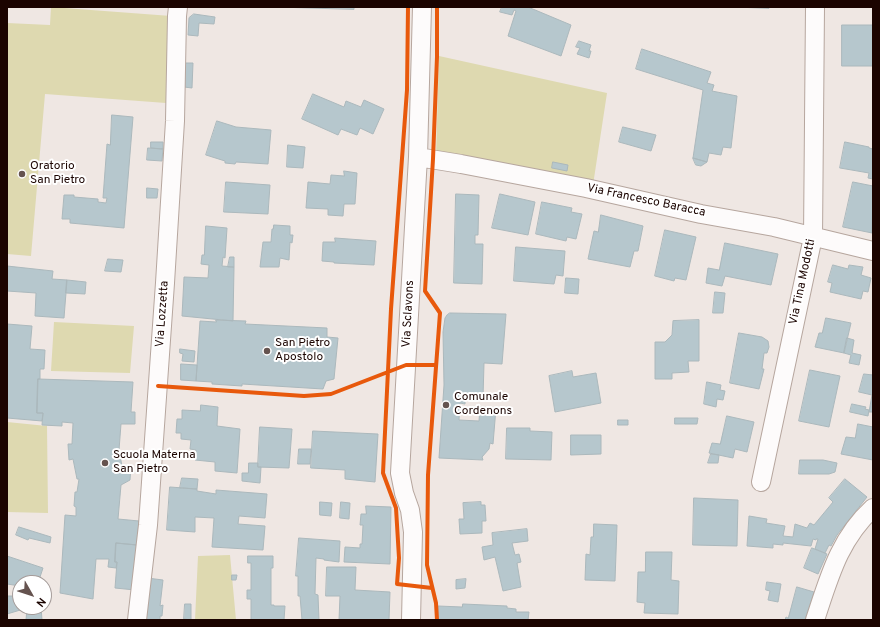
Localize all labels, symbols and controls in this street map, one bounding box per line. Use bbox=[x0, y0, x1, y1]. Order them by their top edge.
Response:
place label: Oratorio San Pietro bbox=[30, 160, 85, 188]
marker: Oratorio San Pietro bbox=[17, 169, 27, 179]
street label: Via Francesco Baracca bbox=[585, 181, 707, 221]
street label: Via Tina Modotti bbox=[787, 238, 819, 326]
street label: Via Lozzetta bbox=[153, 280, 173, 348]
street label: Via Sclavons bbox=[400, 280, 418, 348]
place label: San Pietro Apostolo bbox=[275, 337, 330, 365]
marker: San Pietro Apostolo bbox=[262, 346, 272, 356]
place label: Comunale Cordenons bbox=[454, 391, 512, 419]
marker: Comunale Cordenons bbox=[441, 400, 451, 410]
place label: Scuola Materna San Pietro bbox=[113, 449, 196, 477]
marker: Scuola Materna San Pietro bbox=[100, 458, 110, 468]
north arrow bbox=[12, 575, 52, 615]
text: N bbox=[33, 594, 48, 609]

